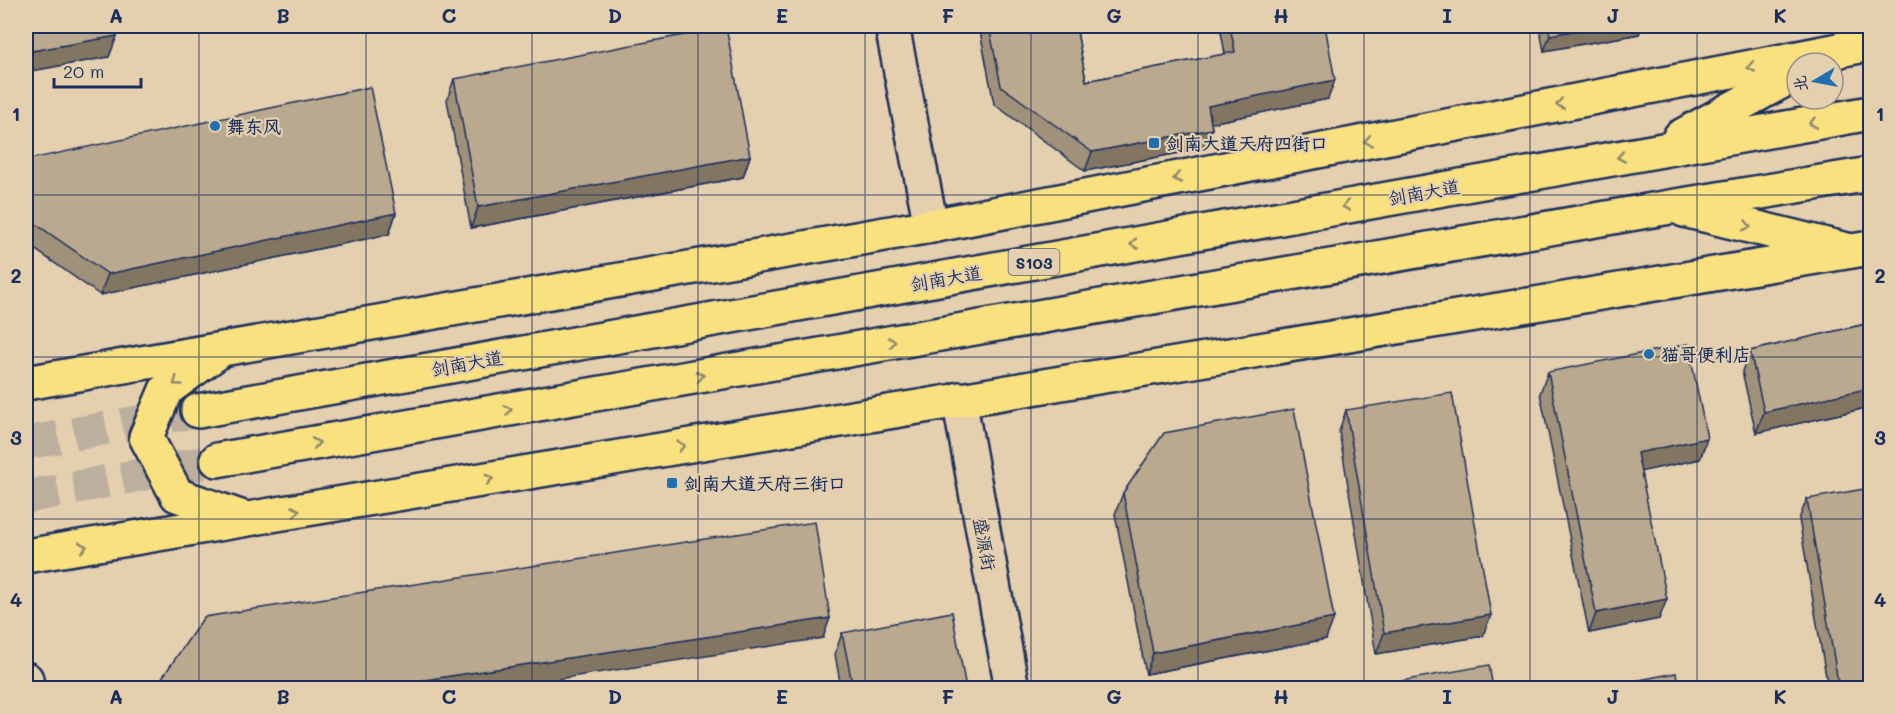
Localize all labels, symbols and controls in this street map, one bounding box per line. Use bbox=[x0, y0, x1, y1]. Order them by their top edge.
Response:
text: A bbox=[109, 2, 123, 28]
text: B bbox=[276, 2, 290, 28]
text: C bbox=[442, 2, 457, 28]
text: D bbox=[608, 2, 622, 28]
text: E bbox=[776, 2, 788, 28]
text: F bbox=[942, 2, 955, 28]
text: G bbox=[1106, 2, 1122, 28]
text: H bbox=[1273, 2, 1289, 28]
text: I bbox=[1442, 2, 1452, 28]
text: J bbox=[1606, 2, 1620, 28]
text: K bbox=[1773, 2, 1787, 28]
scale bar bbox=[54, 51, 141, 89]
north arrow bbox=[1785, 51, 1845, 111]
text: 20 m bbox=[63, 59, 104, 83]
one-way arrow bbox=[1747, 60, 1757, 73]
text: 北 bbox=[1788, 74, 1811, 93]
one-way arrow bbox=[1555, 97, 1565, 110]
text: 1 bbox=[12, 100, 20, 126]
text: 1 bbox=[1876, 100, 1884, 126]
place label: 舞东风 bbox=[227, 114, 281, 138]
one-way arrow bbox=[1808, 116, 1818, 129]
marker: 舞东风 bbox=[208, 119, 222, 133]
place label: 剑南大道天府四街口 bbox=[1166, 131, 1328, 155]
one-way arrow bbox=[1364, 134, 1374, 147]
marker: 剑南大道天府四街口 bbox=[1147, 136, 1161, 150]
one-way arrow bbox=[1616, 150, 1626, 163]
one-way arrow bbox=[1172, 171, 1182, 184]
street label: 剑南大道 bbox=[1386, 174, 1462, 210]
one-way arrow bbox=[1342, 199, 1352, 212]
one-way arrow bbox=[1742, 218, 1752, 231]
one-way arrow bbox=[1129, 237, 1139, 250]
road number: S103 bbox=[1008, 249, 1060, 275]
street label: 剑南大道 bbox=[908, 260, 984, 296]
text: 2 bbox=[10, 262, 22, 288]
text: 2 bbox=[1874, 262, 1886, 288]
one-way arrow bbox=[888, 337, 897, 349]
place label: 猫哥便利店 bbox=[1661, 342, 1751, 366]
street label: 剑南大道 bbox=[429, 345, 505, 381]
marker: 猫哥便利店 bbox=[1642, 347, 1656, 361]
one-way arrow bbox=[695, 370, 705, 383]
one-way arrow bbox=[172, 374, 183, 385]
one-way arrow bbox=[503, 404, 513, 416]
text: 3 bbox=[10, 424, 22, 450]
text: 3 bbox=[1874, 424, 1886, 450]
one-way arrow bbox=[311, 437, 321, 450]
one-way arrow bbox=[675, 440, 685, 453]
place label: 剑南大道天府三街口 bbox=[684, 471, 846, 495]
one-way arrow bbox=[484, 473, 493, 485]
marker: 剑南大道天府三街口 bbox=[665, 476, 679, 490]
one-way arrow bbox=[291, 505, 301, 518]
street label: 盛源街 bbox=[968, 515, 1002, 573]
one-way arrow bbox=[78, 541, 88, 554]
text: 4 bbox=[10, 586, 23, 612]
text: 4 bbox=[1874, 586, 1887, 612]
text: A bbox=[109, 683, 123, 709]
text: B bbox=[276, 683, 290, 709]
text: C bbox=[442, 683, 457, 709]
text: D bbox=[608, 683, 622, 709]
text: E bbox=[776, 683, 788, 709]
text: F bbox=[942, 683, 955, 709]
text: G bbox=[1106, 683, 1122, 709]
text: H bbox=[1273, 683, 1289, 709]
text: I bbox=[1442, 683, 1452, 709]
text: J bbox=[1606, 683, 1620, 709]
text: K bbox=[1773, 683, 1787, 709]

